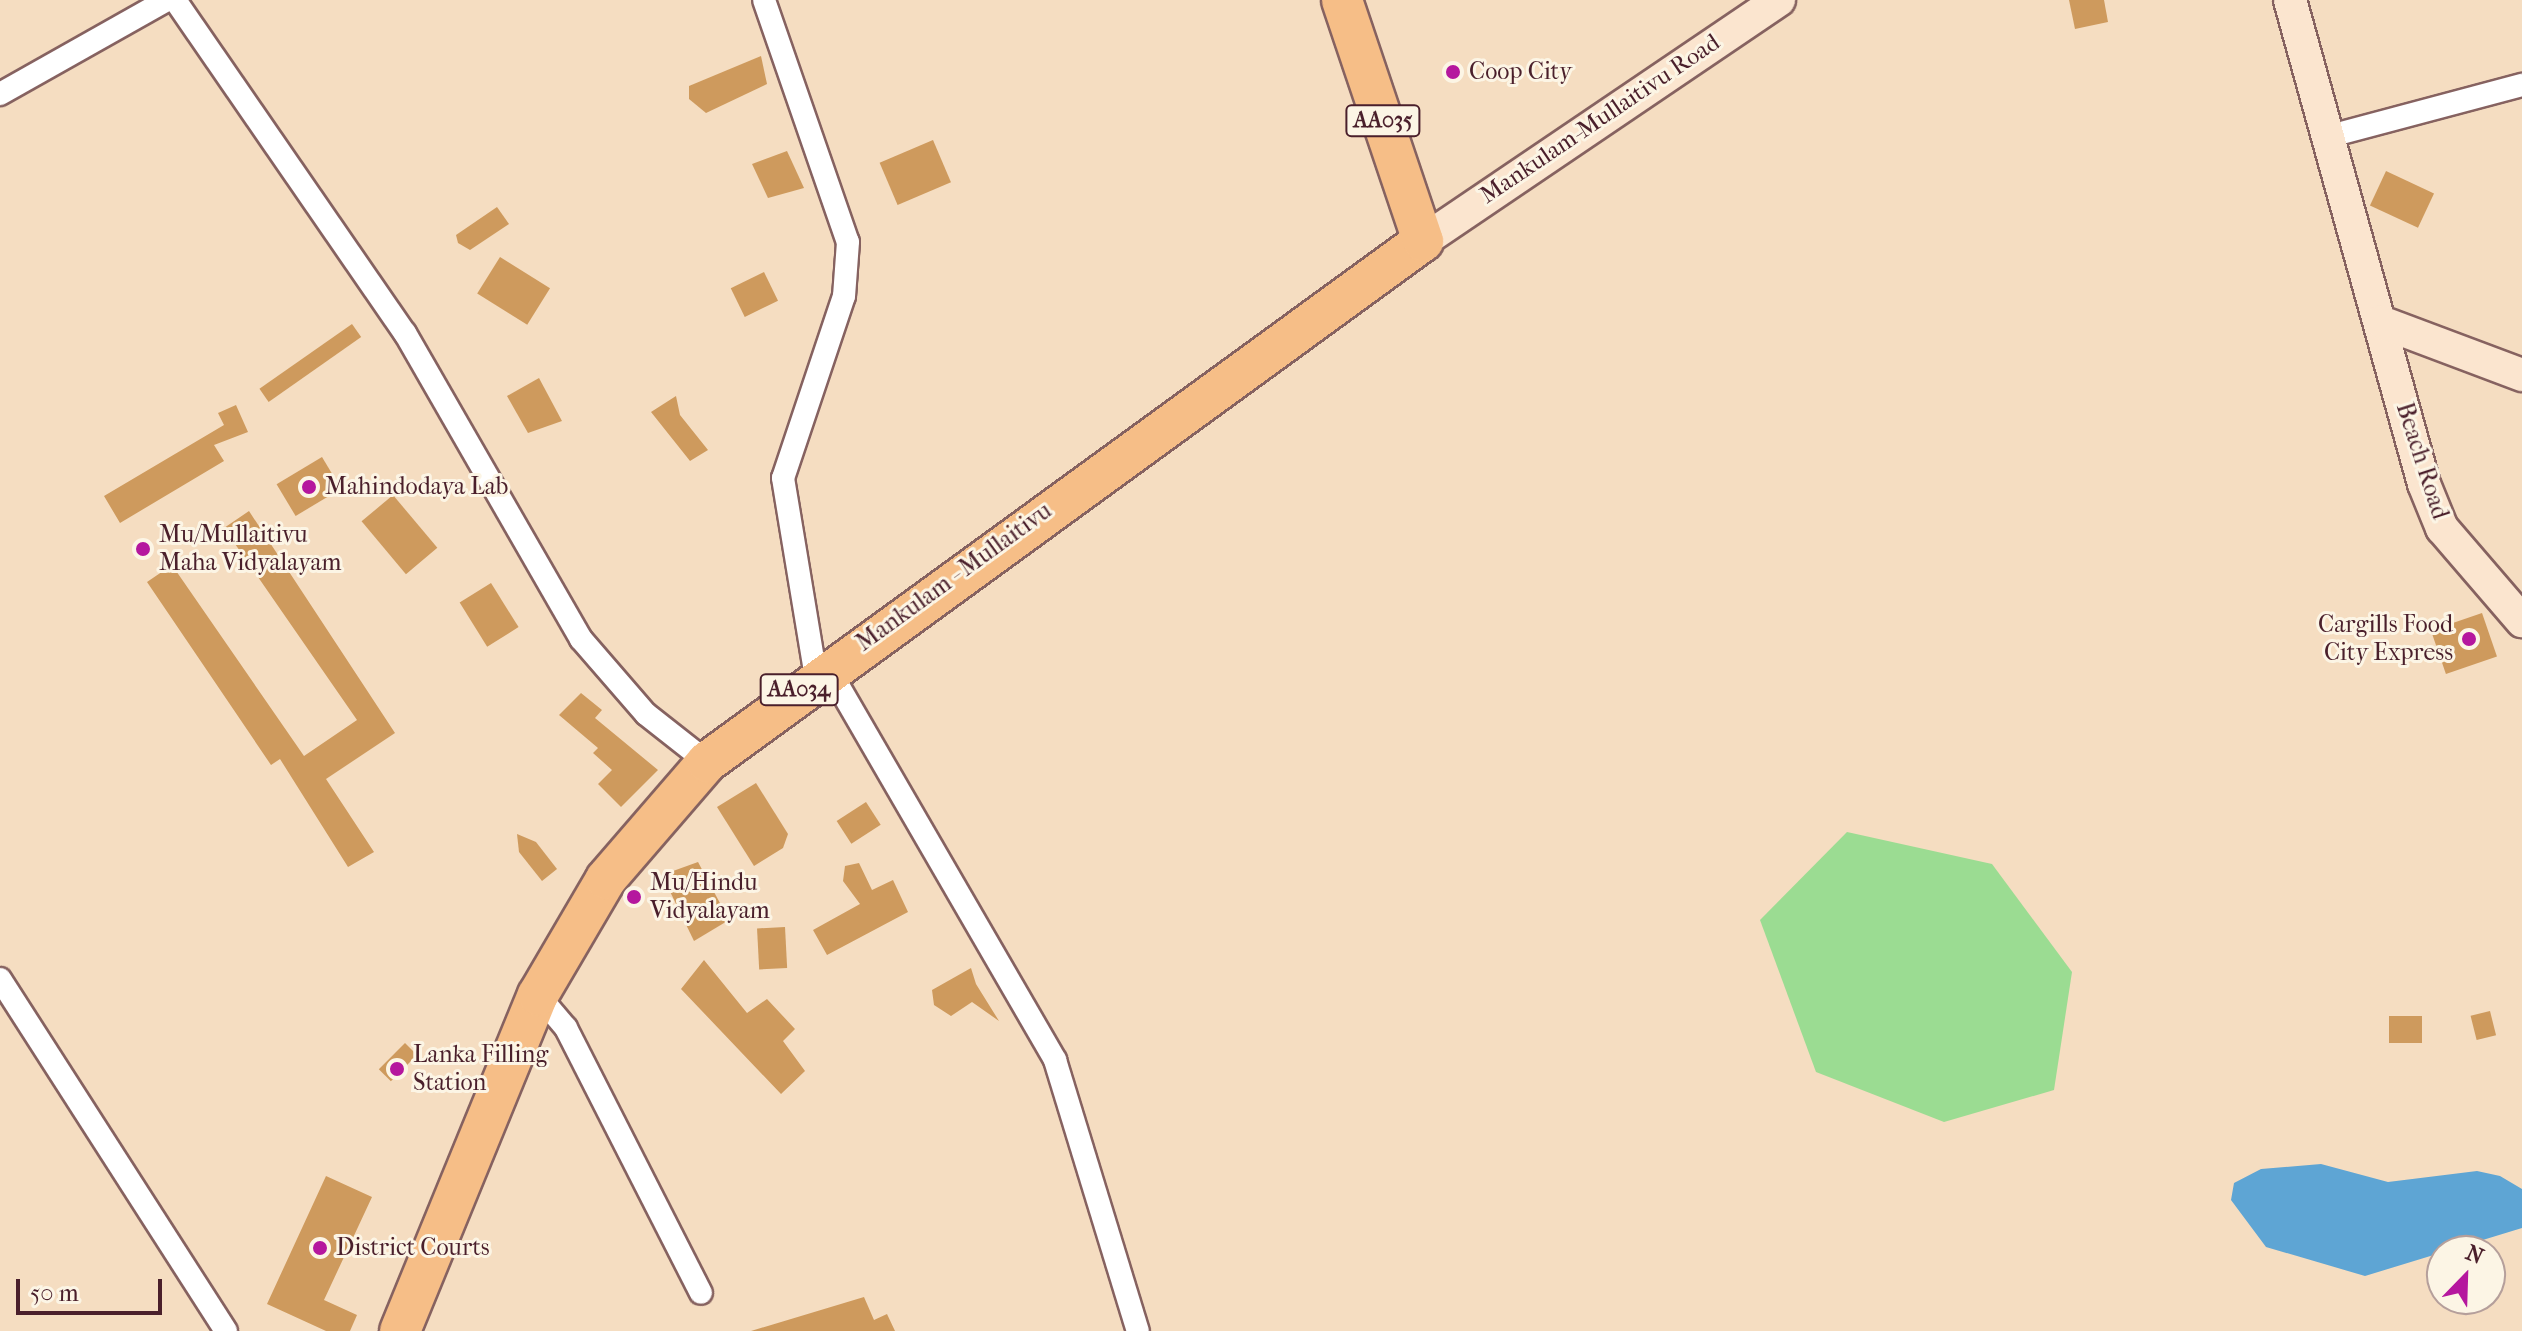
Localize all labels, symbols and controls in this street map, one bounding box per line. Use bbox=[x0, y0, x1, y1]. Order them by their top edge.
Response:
street label: Mankulam-Mullaitivu Road bbox=[1475, 28, 1725, 210]
place label: Coop City bbox=[1469, 58, 1572, 86]
marker: Coop City bbox=[1444, 63, 1462, 81]
road number: AA035 bbox=[1345, 103, 1421, 139]
street label: Beach Road bbox=[2390, 399, 2454, 523]
place label: Mahindodaya Lab bbox=[325, 473, 508, 501]
marker: Mahindodaya Lab bbox=[300, 478, 318, 496]
street label: Mankulam - Mullaitivu bbox=[851, 496, 1057, 658]
place label: Mu/Mullaitivu Maha Vidyalayam bbox=[159, 521, 342, 577]
marker: Mu/Mullaitivu Maha Vidyalayam bbox=[134, 540, 152, 558]
place label: Cargills Food City Express bbox=[2318, 611, 2453, 667]
marker: Cargills Food City Express bbox=[2460, 630, 2478, 648]
road number: AA034 bbox=[759, 672, 839, 708]
place label: Mu/Hindu Vidyalayam bbox=[650, 869, 770, 925]
marker: Mu/Hindu Vidyalayam bbox=[625, 888, 643, 906]
place label: Lanka Filling Station bbox=[413, 1041, 548, 1097]
marker: Lanka Filling Station bbox=[388, 1060, 406, 1078]
place label: District Courts bbox=[336, 1234, 490, 1262]
north arrow bbox=[2426, 1235, 2506, 1315]
marker: District Courts bbox=[311, 1239, 329, 1257]
text: N bbox=[2462, 1240, 2487, 1270]
scale bar bbox=[20, 1263, 166, 1313]
text: 50 m bbox=[30, 1279, 79, 1307]

